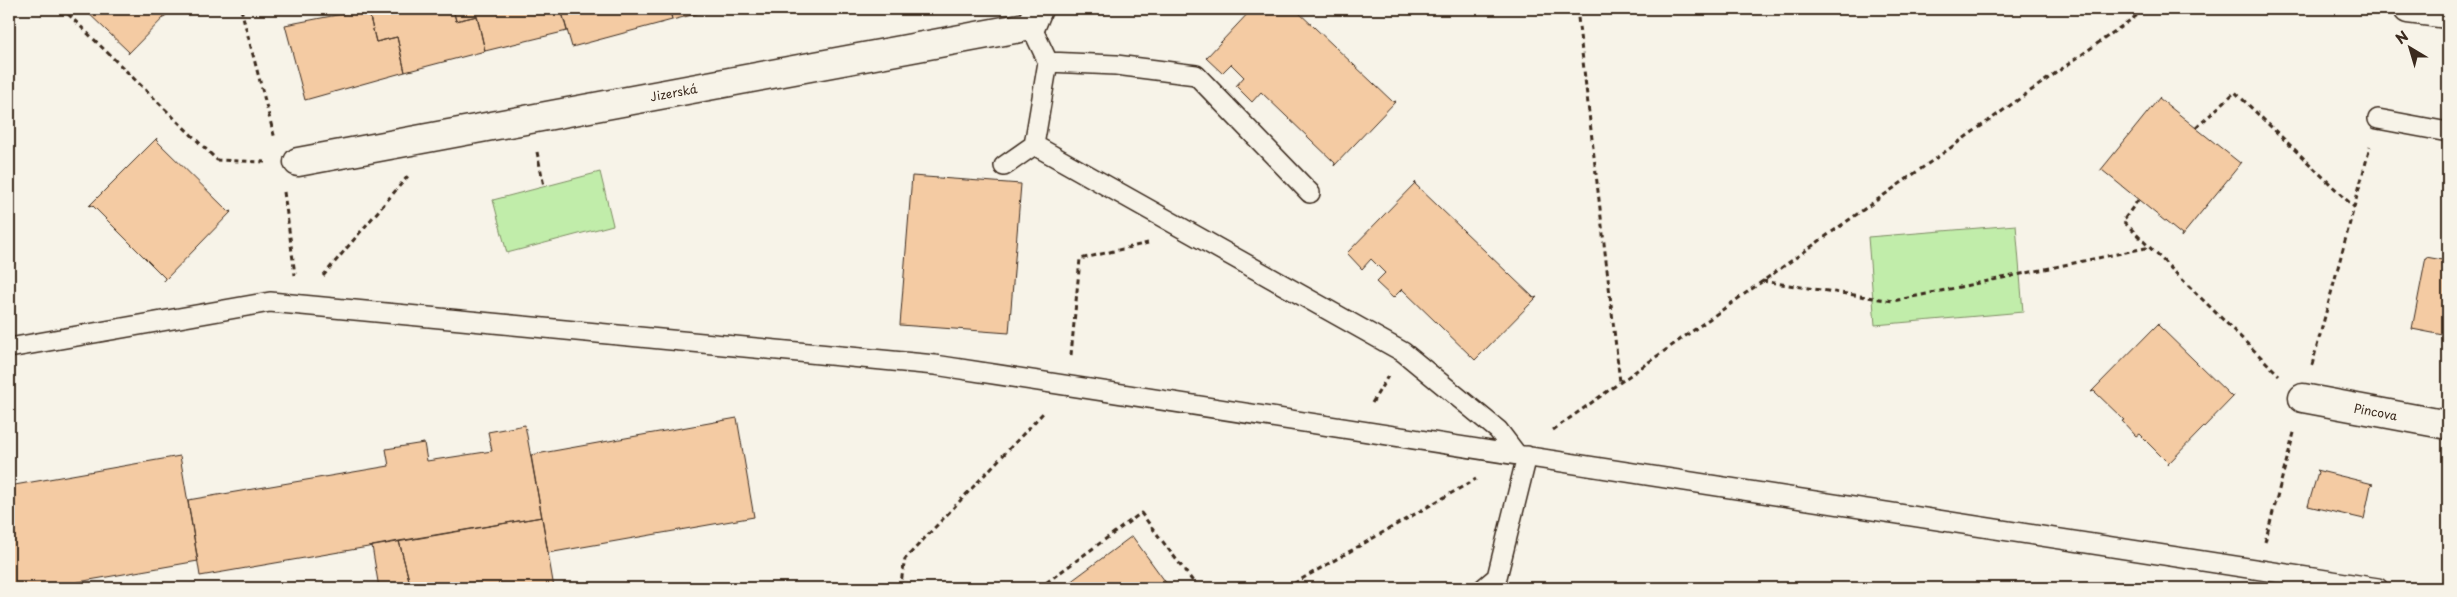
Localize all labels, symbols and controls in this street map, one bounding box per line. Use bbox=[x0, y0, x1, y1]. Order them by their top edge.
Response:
north arrow bbox=[2384, 22, 2434, 72]
text: N bbox=[2391, 26, 2413, 49]
street label: Jizerská bbox=[649, 79, 699, 106]
street label: Pincova bbox=[2352, 399, 2400, 425]

